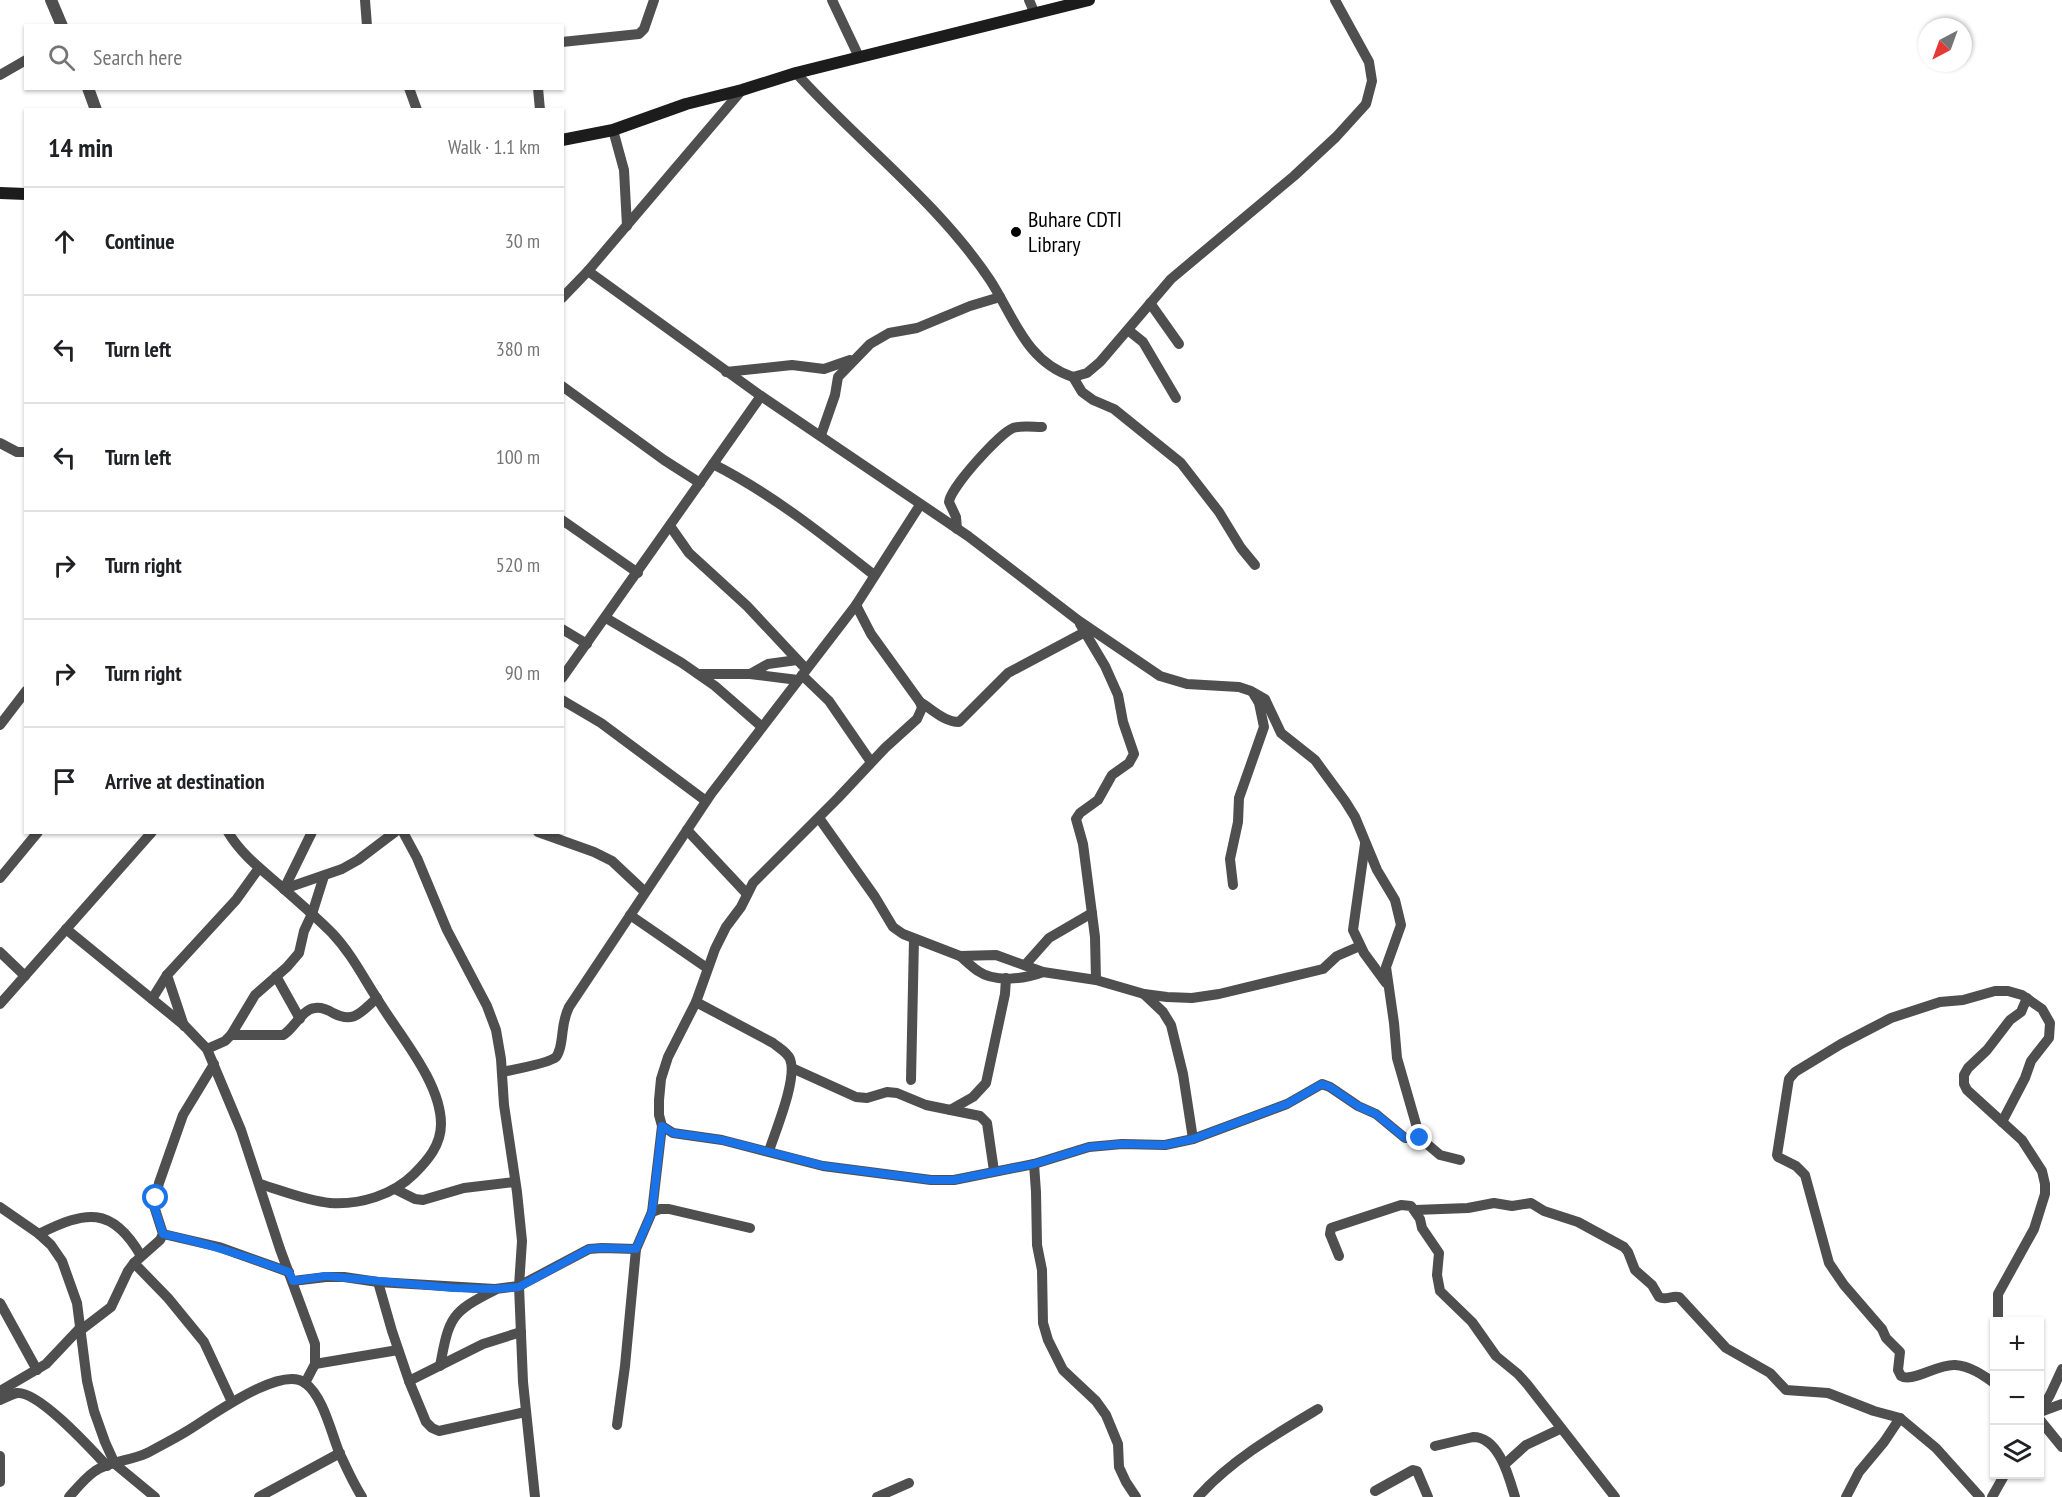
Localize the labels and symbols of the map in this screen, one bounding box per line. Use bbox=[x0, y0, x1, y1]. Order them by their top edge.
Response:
north arrow bbox=[1918, 18, 1972, 72]
place label: Buhare CDTI Library bbox=[1028, 205, 1122, 258]
marker: Buhare CDTI Library bbox=[1009, 225, 1023, 239]
route end bbox=[1406, 1124, 1432, 1150]
route start bbox=[142, 1184, 168, 1210]

